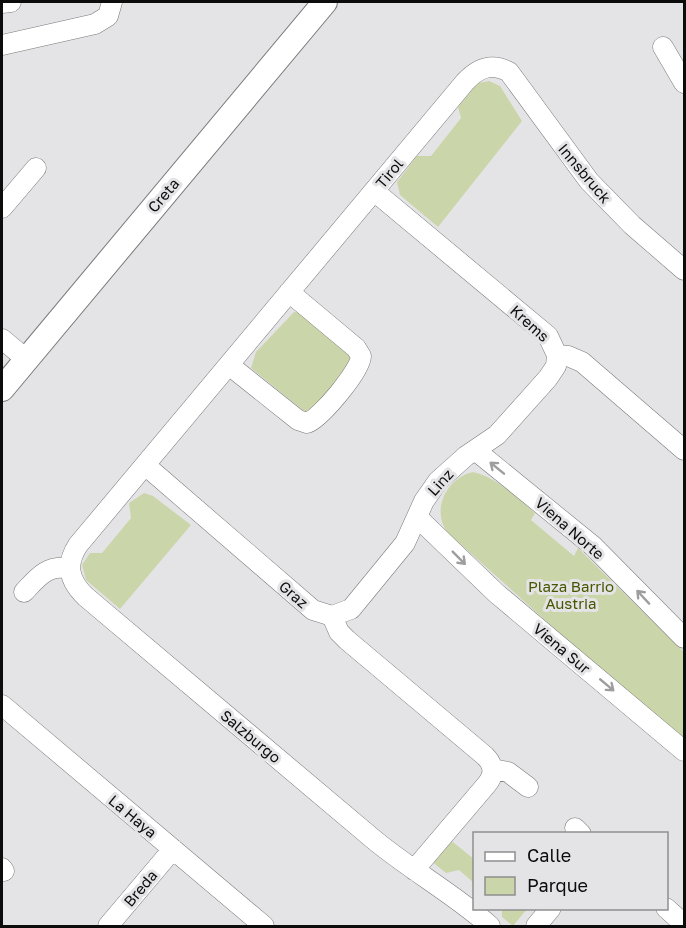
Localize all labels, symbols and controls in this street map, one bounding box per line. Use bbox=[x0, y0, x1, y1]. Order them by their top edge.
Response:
street label: Innsbruck bbox=[555, 140, 615, 207]
street label: Tirol bbox=[372, 154, 407, 191]
street label: Creta bbox=[144, 174, 182, 216]
street label: Krems bbox=[507, 301, 553, 345]
one-way arrow bbox=[489, 461, 505, 474]
street label: Linz bbox=[423, 465, 457, 499]
street label: Viena Norte bbox=[532, 493, 608, 563]
one-way arrow bbox=[451, 551, 466, 566]
street label: Graz bbox=[276, 577, 312, 612]
park label: Plaza Barrio Austria bbox=[528, 577, 614, 612]
one-way arrow bbox=[636, 589, 650, 604]
street label: Viena Sur bbox=[530, 619, 594, 677]
one-way arrow bbox=[599, 678, 614, 692]
street label: Salzburgo bbox=[217, 706, 285, 766]
street label: La Haya bbox=[105, 791, 161, 841]
legend bbox=[473, 832, 668, 910]
text: Calle bbox=[527, 844, 571, 866]
street label: Breda bbox=[120, 866, 160, 910]
text: Parque bbox=[527, 874, 588, 896]

